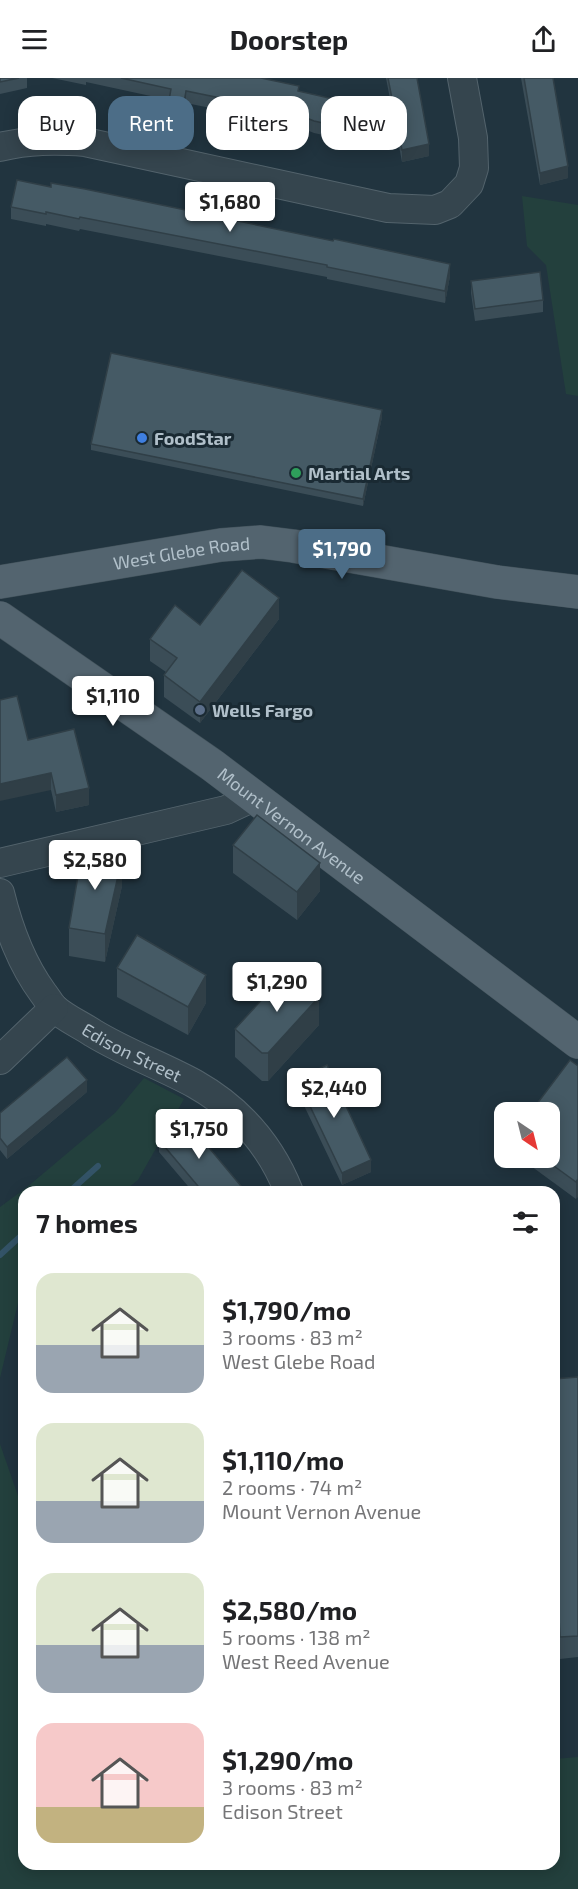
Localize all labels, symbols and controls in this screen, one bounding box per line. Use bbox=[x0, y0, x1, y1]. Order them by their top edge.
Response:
icon: menu bbox=[18, 23, 51, 56]
text: Doorstep bbox=[230, 23, 348, 55]
icon: share bbox=[527, 23, 560, 56]
chip: Buy bbox=[18, 96, 96, 150]
chip: Rent bbox=[108, 96, 194, 150]
chip: Filters bbox=[206, 96, 309, 150]
chip: New bbox=[321, 96, 407, 150]
pin: $1,680 bbox=[181, 182, 279, 233]
text: $1,680 bbox=[199, 189, 261, 213]
place label: FoodStar bbox=[154, 427, 232, 449]
marker: FoodStar bbox=[135, 431, 149, 445]
place label: Martial Arts bbox=[308, 462, 410, 484]
marker: Martial Arts bbox=[289, 466, 303, 480]
pin: $1,790 bbox=[293, 529, 391, 580]
street label: West Glebe Road bbox=[111, 532, 251, 574]
text: $1,790 bbox=[312, 536, 372, 560]
pin: $1,110 bbox=[64, 676, 162, 727]
text: $1,110 bbox=[86, 683, 140, 707]
place label: Wells Fargo bbox=[212, 699, 313, 721]
marker: Wells Fargo bbox=[193, 703, 207, 717]
street label: Mount Vernon Avenue bbox=[214, 762, 370, 888]
pin: $2,580 bbox=[46, 840, 144, 891]
text: $2,580 bbox=[63, 847, 127, 871]
pin: $1,290 bbox=[228, 962, 326, 1013]
text: $1,290 bbox=[246, 969, 308, 993]
street label: Edison Street bbox=[78, 1018, 186, 1086]
pin: $2,440 bbox=[285, 1068, 383, 1119]
text: $2,440 bbox=[301, 1075, 367, 1099]
north arrow bbox=[494, 1102, 560, 1168]
map controls bbox=[494, 1102, 560, 1168]
pin: $1,750 bbox=[150, 1109, 248, 1160]
text: $1,750 bbox=[170, 1116, 228, 1140]
icon: filters bbox=[509, 1206, 542, 1239]
text: 7 homes bbox=[36, 1207, 138, 1238]
text: $1,790/mo bbox=[222, 1294, 351, 1325]
icon: home bbox=[84, 1297, 156, 1369]
text: 3 rooms · 83 m² bbox=[222, 1325, 363, 1349]
text: West Glebe Road bbox=[222, 1349, 375, 1373]
text: $1,110/mo bbox=[222, 1444, 344, 1475]
icon: home bbox=[84, 1447, 156, 1519]
text: 2 rooms · 74 m² bbox=[222, 1475, 362, 1499]
text: Mount Vernon Avenue bbox=[222, 1499, 421, 1523]
text: $2,580/mo bbox=[222, 1594, 357, 1625]
icon: home bbox=[84, 1597, 156, 1669]
text: 5 rooms · 138 m² bbox=[222, 1625, 370, 1649]
text: West Reed Avenue bbox=[222, 1649, 390, 1673]
text: $1,290/mo bbox=[222, 1744, 353, 1775]
icon: home bbox=[84, 1747, 156, 1819]
text: 3 rooms · 83 m² bbox=[222, 1775, 363, 1799]
text: Edison Street bbox=[222, 1799, 343, 1823]

